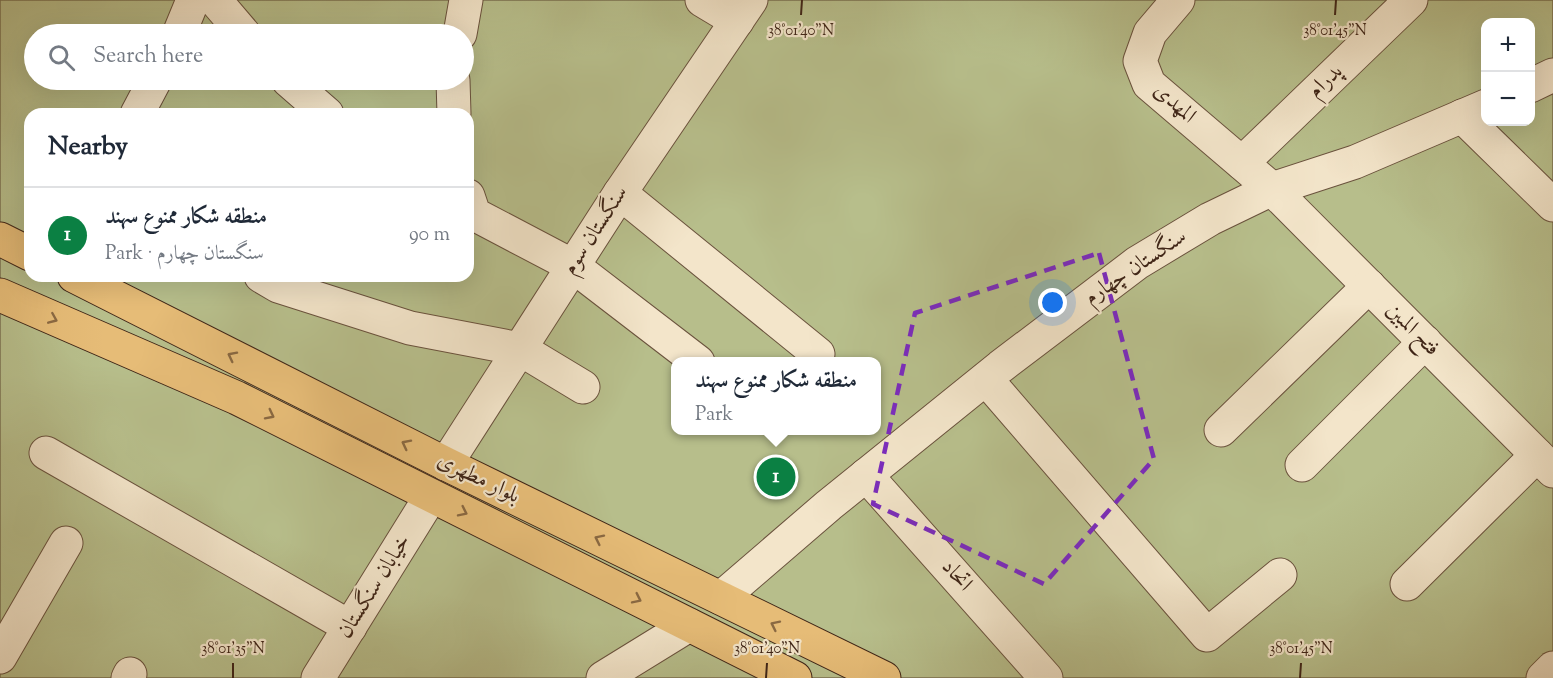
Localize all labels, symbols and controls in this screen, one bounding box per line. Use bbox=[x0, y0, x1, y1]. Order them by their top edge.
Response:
map controls bbox=[1481, 18, 1535, 126]
button: + bbox=[1481, 18, 1535, 72]
text: 38°01'40"N bbox=[768, 21, 834, 42]
text: 38°01'45"N bbox=[1303, 21, 1367, 42]
search box bbox=[24, 24, 474, 90]
icon: search bbox=[45, 41, 78, 74]
text: Search here bbox=[93, 41, 203, 73]
street label: پدرام bbox=[1301, 57, 1351, 107]
button: − bbox=[1481, 72, 1535, 126]
street label: المهدی bbox=[1145, 76, 1203, 132]
text: Nearby bbox=[48, 129, 128, 166]
street label: سنگستان سوم bbox=[555, 180, 638, 283]
text: منطقه شکار ممنوع سهند bbox=[105, 202, 267, 234]
text: 1 bbox=[64, 221, 71, 250]
text: 90 m bbox=[409, 221, 450, 250]
street label: سنگستان چهارم bbox=[1078, 222, 1194, 315]
text: Park · سنگستان چهارم bbox=[105, 240, 264, 269]
your location bbox=[1038, 288, 1067, 317]
street label: فتح المبین bbox=[1377, 296, 1446, 365]
one-way arrow bbox=[47, 312, 58, 324]
one-way arrow bbox=[227, 351, 238, 363]
popup bbox=[671, 357, 881, 435]
text: منطقه شکار ممنوع سهند bbox=[695, 366, 857, 398]
text: Park bbox=[695, 401, 733, 430]
one-way arrow bbox=[263, 408, 274, 419]
one-way arrow bbox=[401, 439, 412, 451]
street label: بلوار مطهری bbox=[431, 445, 525, 513]
pin: 1 bbox=[756, 454, 796, 500]
one-way arrow bbox=[456, 505, 467, 516]
street label: خیابان سنگستان bbox=[330, 529, 420, 645]
one-way arrow bbox=[595, 535, 606, 546]
street label: اتحاد bbox=[933, 553, 979, 599]
one-way arrow bbox=[631, 592, 642, 603]
one-way arrow bbox=[770, 620, 781, 632]
text: 38°01'35"N bbox=[201, 639, 265, 660]
text: 38°01'40"N bbox=[734, 639, 800, 660]
text: 38°01'45"N bbox=[1269, 639, 1333, 660]

